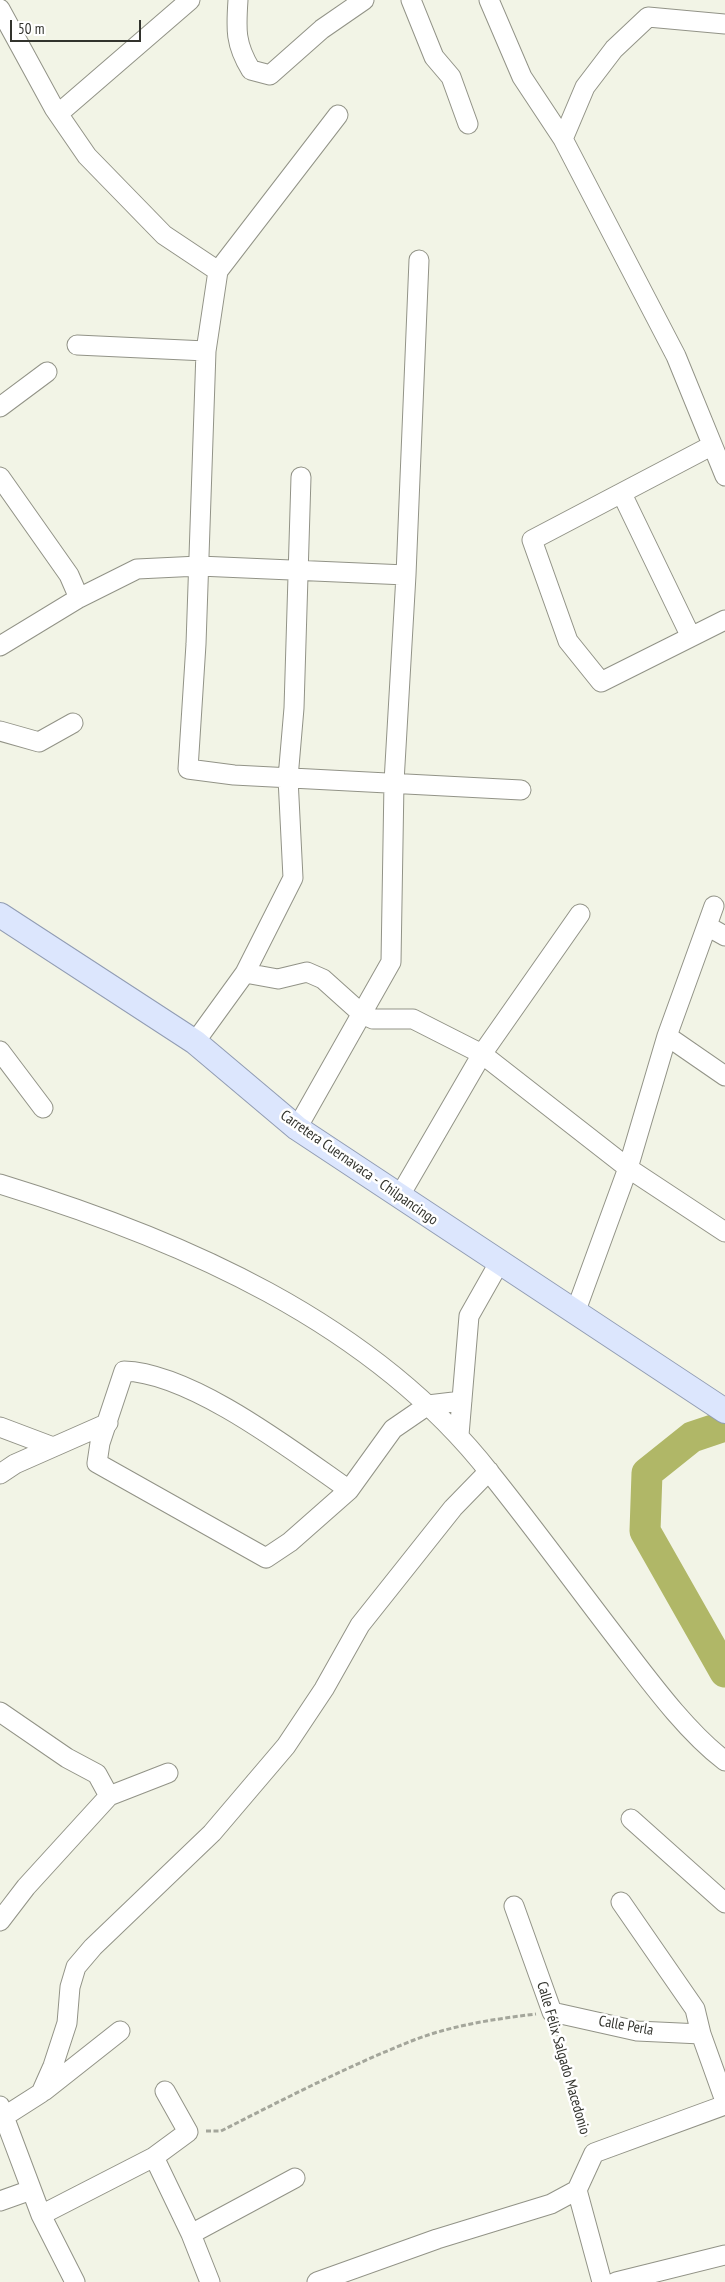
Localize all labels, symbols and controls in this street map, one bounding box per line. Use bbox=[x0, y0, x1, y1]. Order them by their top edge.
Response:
scale bar bbox=[12, 10, 144, 42]
text: 50 m bbox=[18, 19, 44, 38]
street label: Carretera Cuernavaca - Chilpancingo bbox=[277, 1107, 441, 1229]
street label: Calle Félix Salgado Macedonio bbox=[533, 1979, 593, 2137]
street label: Calle Perla bbox=[597, 2012, 655, 2040]

